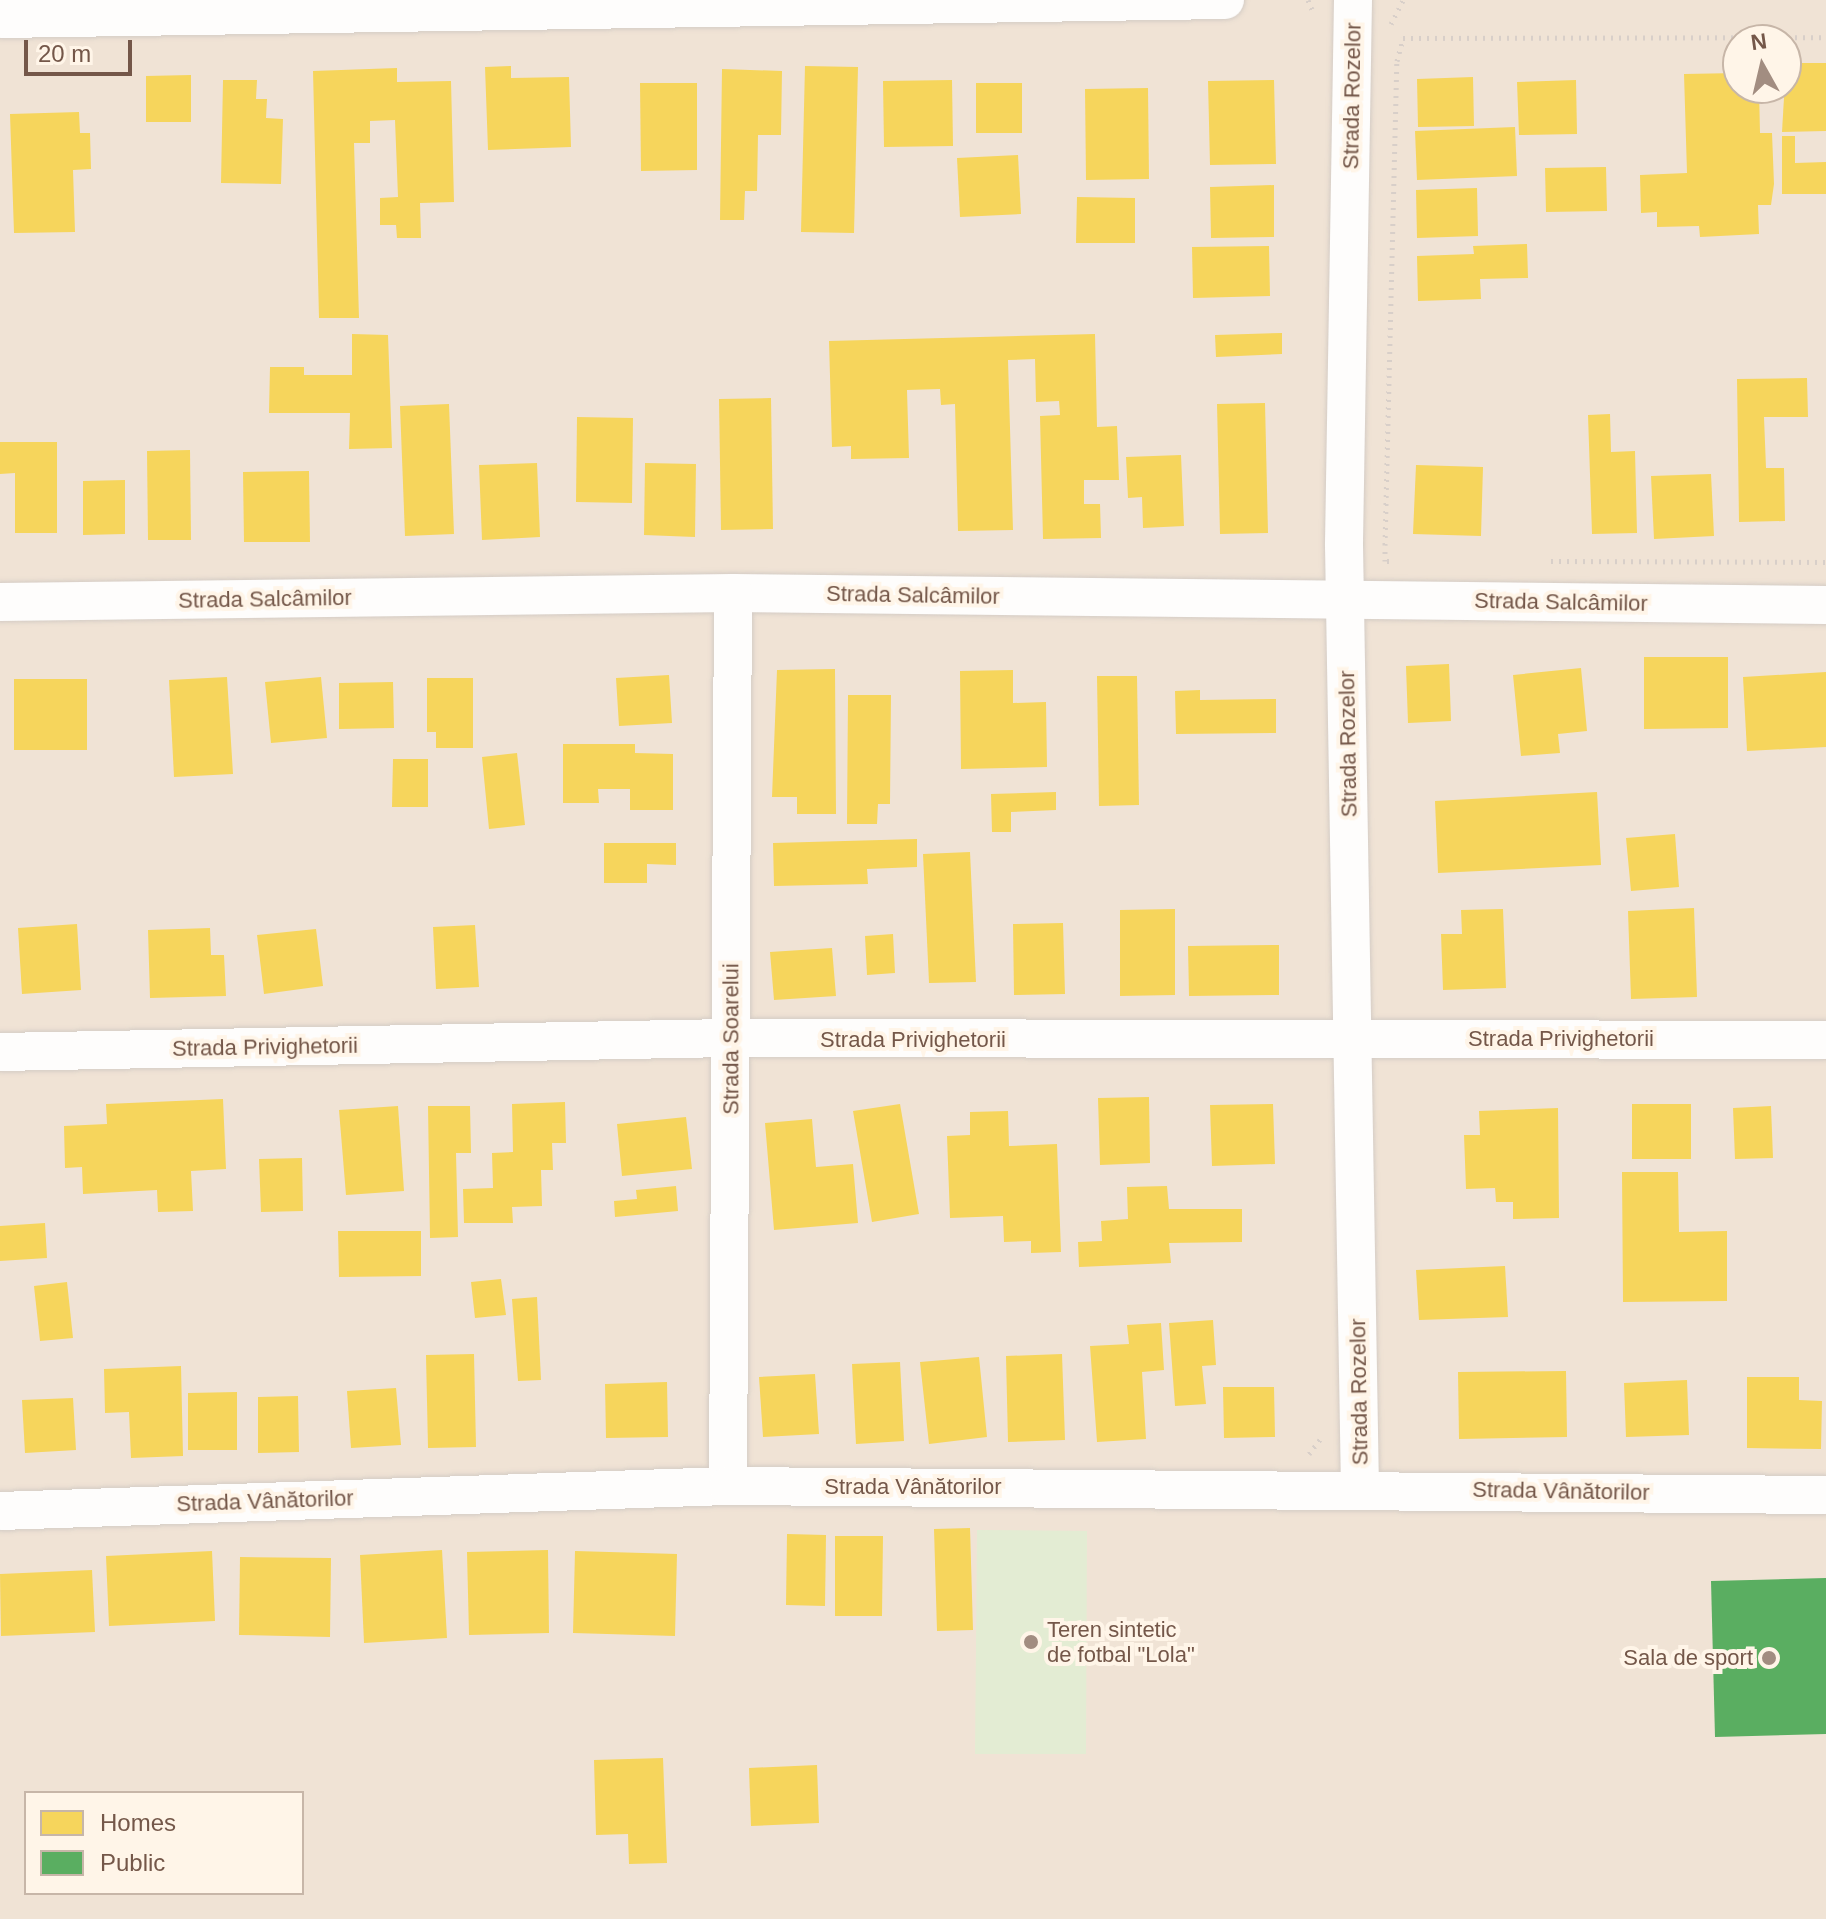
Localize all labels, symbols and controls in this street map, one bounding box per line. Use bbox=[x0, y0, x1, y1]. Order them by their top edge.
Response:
street label: Strada Rozelor bbox=[1338, 22, 1366, 170]
scale bar bbox=[28, 24, 136, 74]
north arrow bbox=[1722, 24, 1802, 104]
text: N bbox=[1749, 28, 1768, 55]
text: 20 m bbox=[38, 40, 91, 67]
street label: Strada Salcâmilor bbox=[826, 580, 1000, 610]
street label: Strada Salcâmilor bbox=[178, 584, 352, 614]
street label: Strada Salcâmilor bbox=[1474, 587, 1648, 617]
street label: Strada Rozelor bbox=[1334, 670, 1362, 818]
street label: Strada Soarelui bbox=[718, 963, 744, 1115]
street label: Strada Privighetorii bbox=[1468, 1026, 1654, 1052]
street label: Strada Privighetorii bbox=[820, 1027, 1006, 1053]
street label: Strada Privighetorii bbox=[172, 1032, 358, 1062]
street label: Strada Rozelor bbox=[1345, 1318, 1373, 1466]
street label: Strada Vânătorilor bbox=[824, 1474, 1002, 1500]
street label: Strada Vânătorilor bbox=[1472, 1476, 1650, 1506]
street label: Strada Vânătorilor bbox=[176, 1485, 354, 1517]
place label: Teren sintetic de fotbal "Lola" bbox=[1047, 1616, 1195, 1668]
marker: Teren sintetic de fotbal "Lola" bbox=[1022, 1633, 1040, 1651]
place label: Sala de sport bbox=[1623, 1645, 1753, 1671]
marker: Sala de sport bbox=[1760, 1649, 1778, 1667]
legend bbox=[24, 1791, 304, 1895]
text: Homes bbox=[100, 1809, 176, 1836]
text: Public bbox=[100, 1849, 165, 1876]

